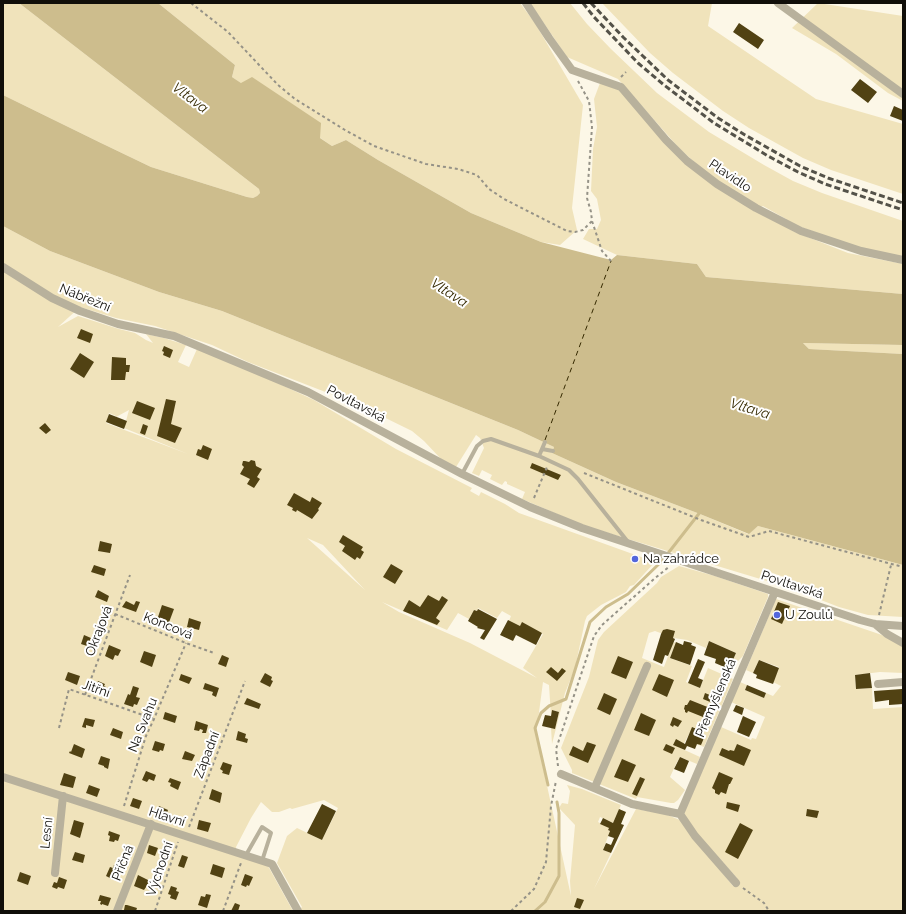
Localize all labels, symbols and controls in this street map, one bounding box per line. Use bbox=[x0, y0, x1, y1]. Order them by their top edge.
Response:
water label: Vltava bbox=[169, 79, 211, 117]
street label: Plavidlo bbox=[706, 156, 754, 196]
water label: Vltava bbox=[427, 275, 471, 311]
street label: Nábřežní bbox=[57, 281, 113, 315]
street label: Povltavská bbox=[324, 382, 388, 426]
water label: Vltava bbox=[728, 395, 772, 423]
place label: Na zahrádce bbox=[643, 551, 719, 567]
marker: Na zahrádce bbox=[630, 554, 640, 564]
street label: Povltavská bbox=[759, 568, 825, 602]
street label: Okrajová bbox=[82, 604, 116, 658]
place label: U Zoulů bbox=[785, 607, 833, 623]
street label: Koncová bbox=[141, 609, 195, 643]
marker: U Zoulů bbox=[772, 610, 782, 620]
street label: Přemyšlenská bbox=[692, 656, 740, 740]
street label: Jitřní bbox=[80, 677, 112, 701]
street label: Na Svahu bbox=[125, 696, 161, 754]
street label: Západní bbox=[191, 729, 223, 781]
street label: Hlavní bbox=[147, 804, 187, 830]
street label: Lesní bbox=[38, 816, 56, 850]
street label: Východní bbox=[143, 840, 177, 898]
street label: Příčná bbox=[109, 843, 137, 883]

